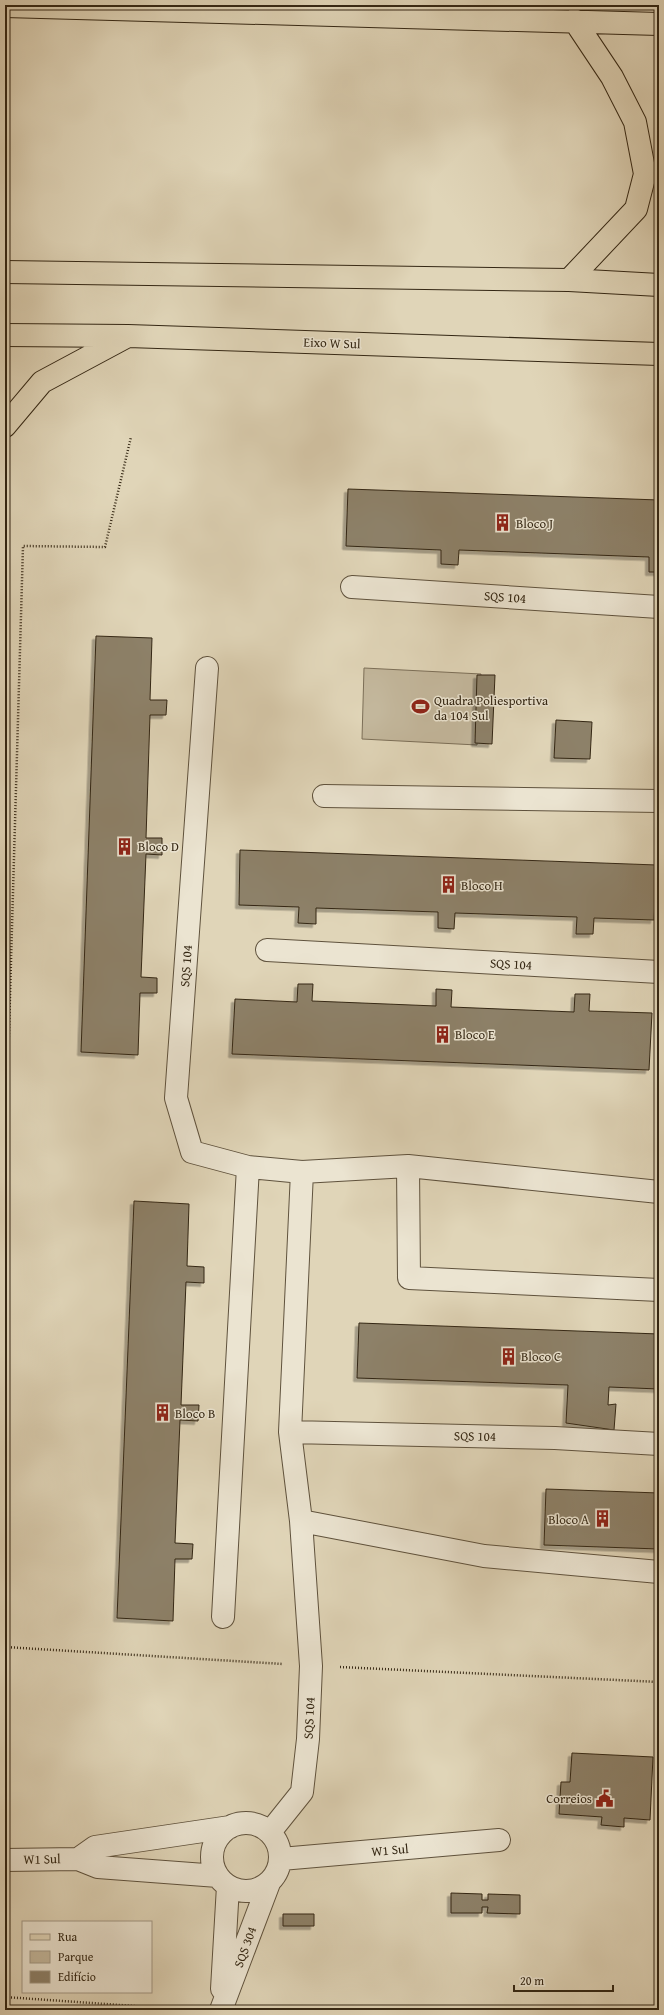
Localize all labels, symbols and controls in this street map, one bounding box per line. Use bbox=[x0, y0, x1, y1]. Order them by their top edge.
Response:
street label: Eixo W Sul bbox=[303, 333, 361, 354]
building icon: Bloco J bbox=[493, 513, 513, 533]
place label: Bloco J bbox=[516, 514, 553, 533]
street label: SQS 104 bbox=[483, 586, 527, 608]
place label: Quadra Poliesportiva da 104 Sul bbox=[434, 691, 549, 725]
sports icon: Quadra Poliesportiva da 104 Sul bbox=[411, 697, 431, 717]
building icon: Bloco D bbox=[115, 836, 135, 856]
place label: Bloco D bbox=[138, 837, 179, 856]
building icon: Bloco H bbox=[438, 875, 458, 895]
place label: Bloco H bbox=[461, 876, 503, 895]
street label: SQS 104 bbox=[175, 944, 197, 988]
street label: SQS 104 bbox=[489, 953, 533, 975]
building icon: Bloco E bbox=[432, 1024, 452, 1044]
place label: Bloco E bbox=[455, 1025, 495, 1044]
building icon: Bloco C bbox=[498, 1346, 518, 1366]
place label: Bloco C bbox=[521, 1347, 561, 1366]
building icon: Bloco B bbox=[152, 1403, 172, 1423]
place label: Bloco B bbox=[175, 1404, 215, 1423]
street label: SQS 104 bbox=[454, 1426, 496, 1446]
building icon: Bloco A bbox=[592, 1509, 612, 1529]
place label: Bloco A bbox=[548, 1510, 589, 1529]
street label: SQS 104 bbox=[298, 1696, 320, 1740]
public building icon: Correios bbox=[595, 1788, 615, 1808]
place label: Correios bbox=[546, 1789, 592, 1808]
street label: W1 Sul bbox=[371, 1839, 410, 1861]
street label: W1 Sul bbox=[23, 1849, 61, 1869]
legend bbox=[22, 1921, 152, 1993]
street label: SQS 304 bbox=[229, 1924, 261, 1970]
text: Rua bbox=[58, 1928, 77, 1945]
text: Parque bbox=[58, 1948, 94, 1965]
scale bar bbox=[514, 1967, 613, 1993]
text: Edifício bbox=[58, 1968, 96, 1985]
text: 20 m bbox=[520, 1972, 544, 1989]

